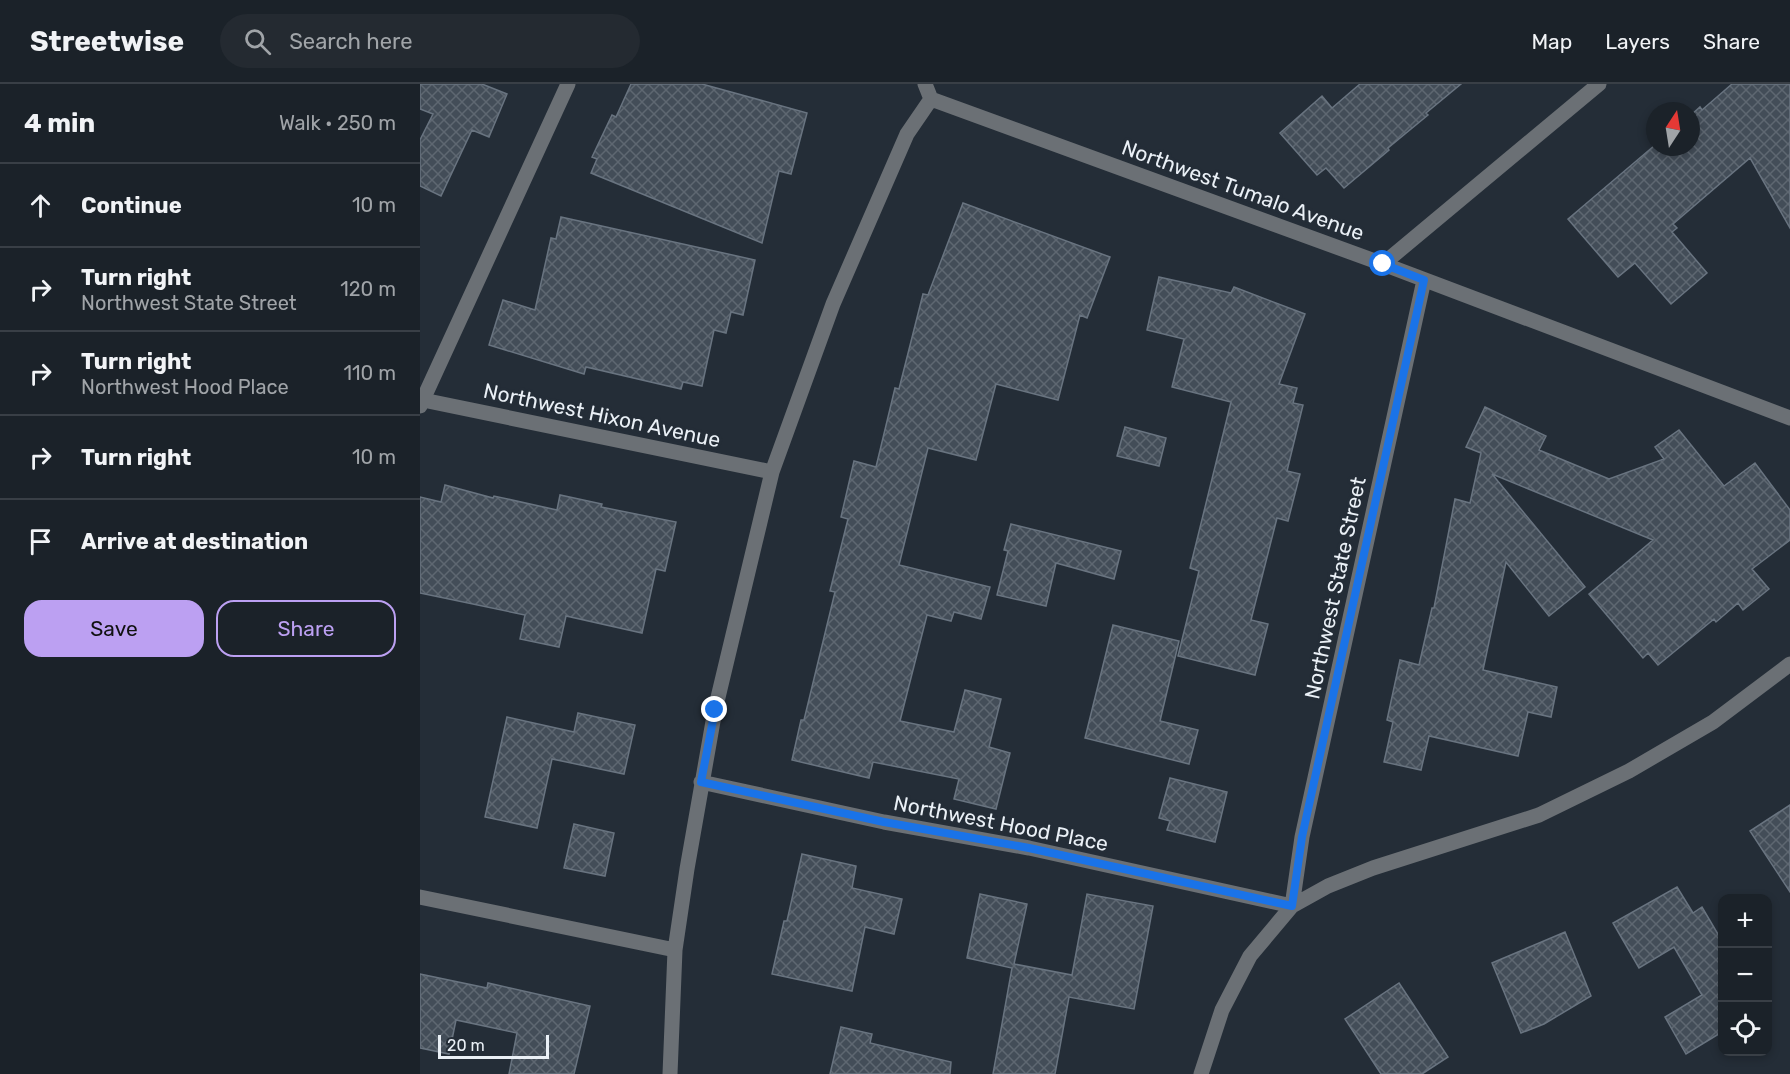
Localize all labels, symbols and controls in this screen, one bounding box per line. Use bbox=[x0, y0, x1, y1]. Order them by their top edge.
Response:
search box bbox=[220, 14, 640, 68]
text: Streetwise bbox=[30, 25, 184, 58]
icon: search bbox=[241, 25, 274, 58]
text: Search here bbox=[289, 28, 413, 55]
text: Map bbox=[1531, 29, 1572, 54]
text: Layers bbox=[1605, 29, 1670, 54]
text: Share bbox=[1703, 29, 1760, 54]
north arrow bbox=[1646, 102, 1700, 156]
text: 4 min bbox=[24, 108, 95, 139]
text: Walk · 250 m bbox=[279, 111, 396, 135]
street label: Northwest Tumalo Avenue bbox=[1118, 134, 1368, 246]
icon: ahead bbox=[24, 189, 57, 222]
text: Continue bbox=[81, 192, 182, 219]
text: 10 m bbox=[352, 193, 396, 217]
route start bbox=[1369, 250, 1395, 276]
text: Turn right bbox=[81, 264, 191, 291]
icon: right bbox=[24, 273, 57, 306]
text: 120 m bbox=[340, 277, 396, 301]
text: Northwest State Street bbox=[81, 291, 297, 315]
text: Turn right bbox=[81, 348, 191, 375]
icon: right bbox=[24, 357, 57, 390]
text: 110 m bbox=[344, 361, 396, 385]
text: Northwest Hood Place bbox=[81, 375, 289, 399]
street label: Northwest Hixon Avenue bbox=[481, 378, 723, 452]
icon: right bbox=[24, 441, 57, 474]
text: Turn right bbox=[81, 444, 191, 471]
text: 10 m bbox=[352, 445, 396, 469]
street label: Northwest State Street bbox=[1299, 475, 1371, 701]
icon: arrive bbox=[24, 525, 57, 558]
text: Arrive at destination bbox=[81, 528, 308, 555]
button: Save bbox=[24, 600, 204, 657]
button: Share bbox=[216, 600, 396, 657]
route end bbox=[701, 696, 727, 722]
street label: Northwest Hood Place bbox=[892, 790, 1110, 856]
map controls bbox=[1718, 894, 1772, 1056]
button: + bbox=[1718, 894, 1772, 948]
button: − bbox=[1718, 948, 1772, 1002]
button: locate bbox=[1718, 1002, 1772, 1056]
scale bar bbox=[438, 1032, 549, 1060]
text: 20 m bbox=[447, 1036, 485, 1055]

